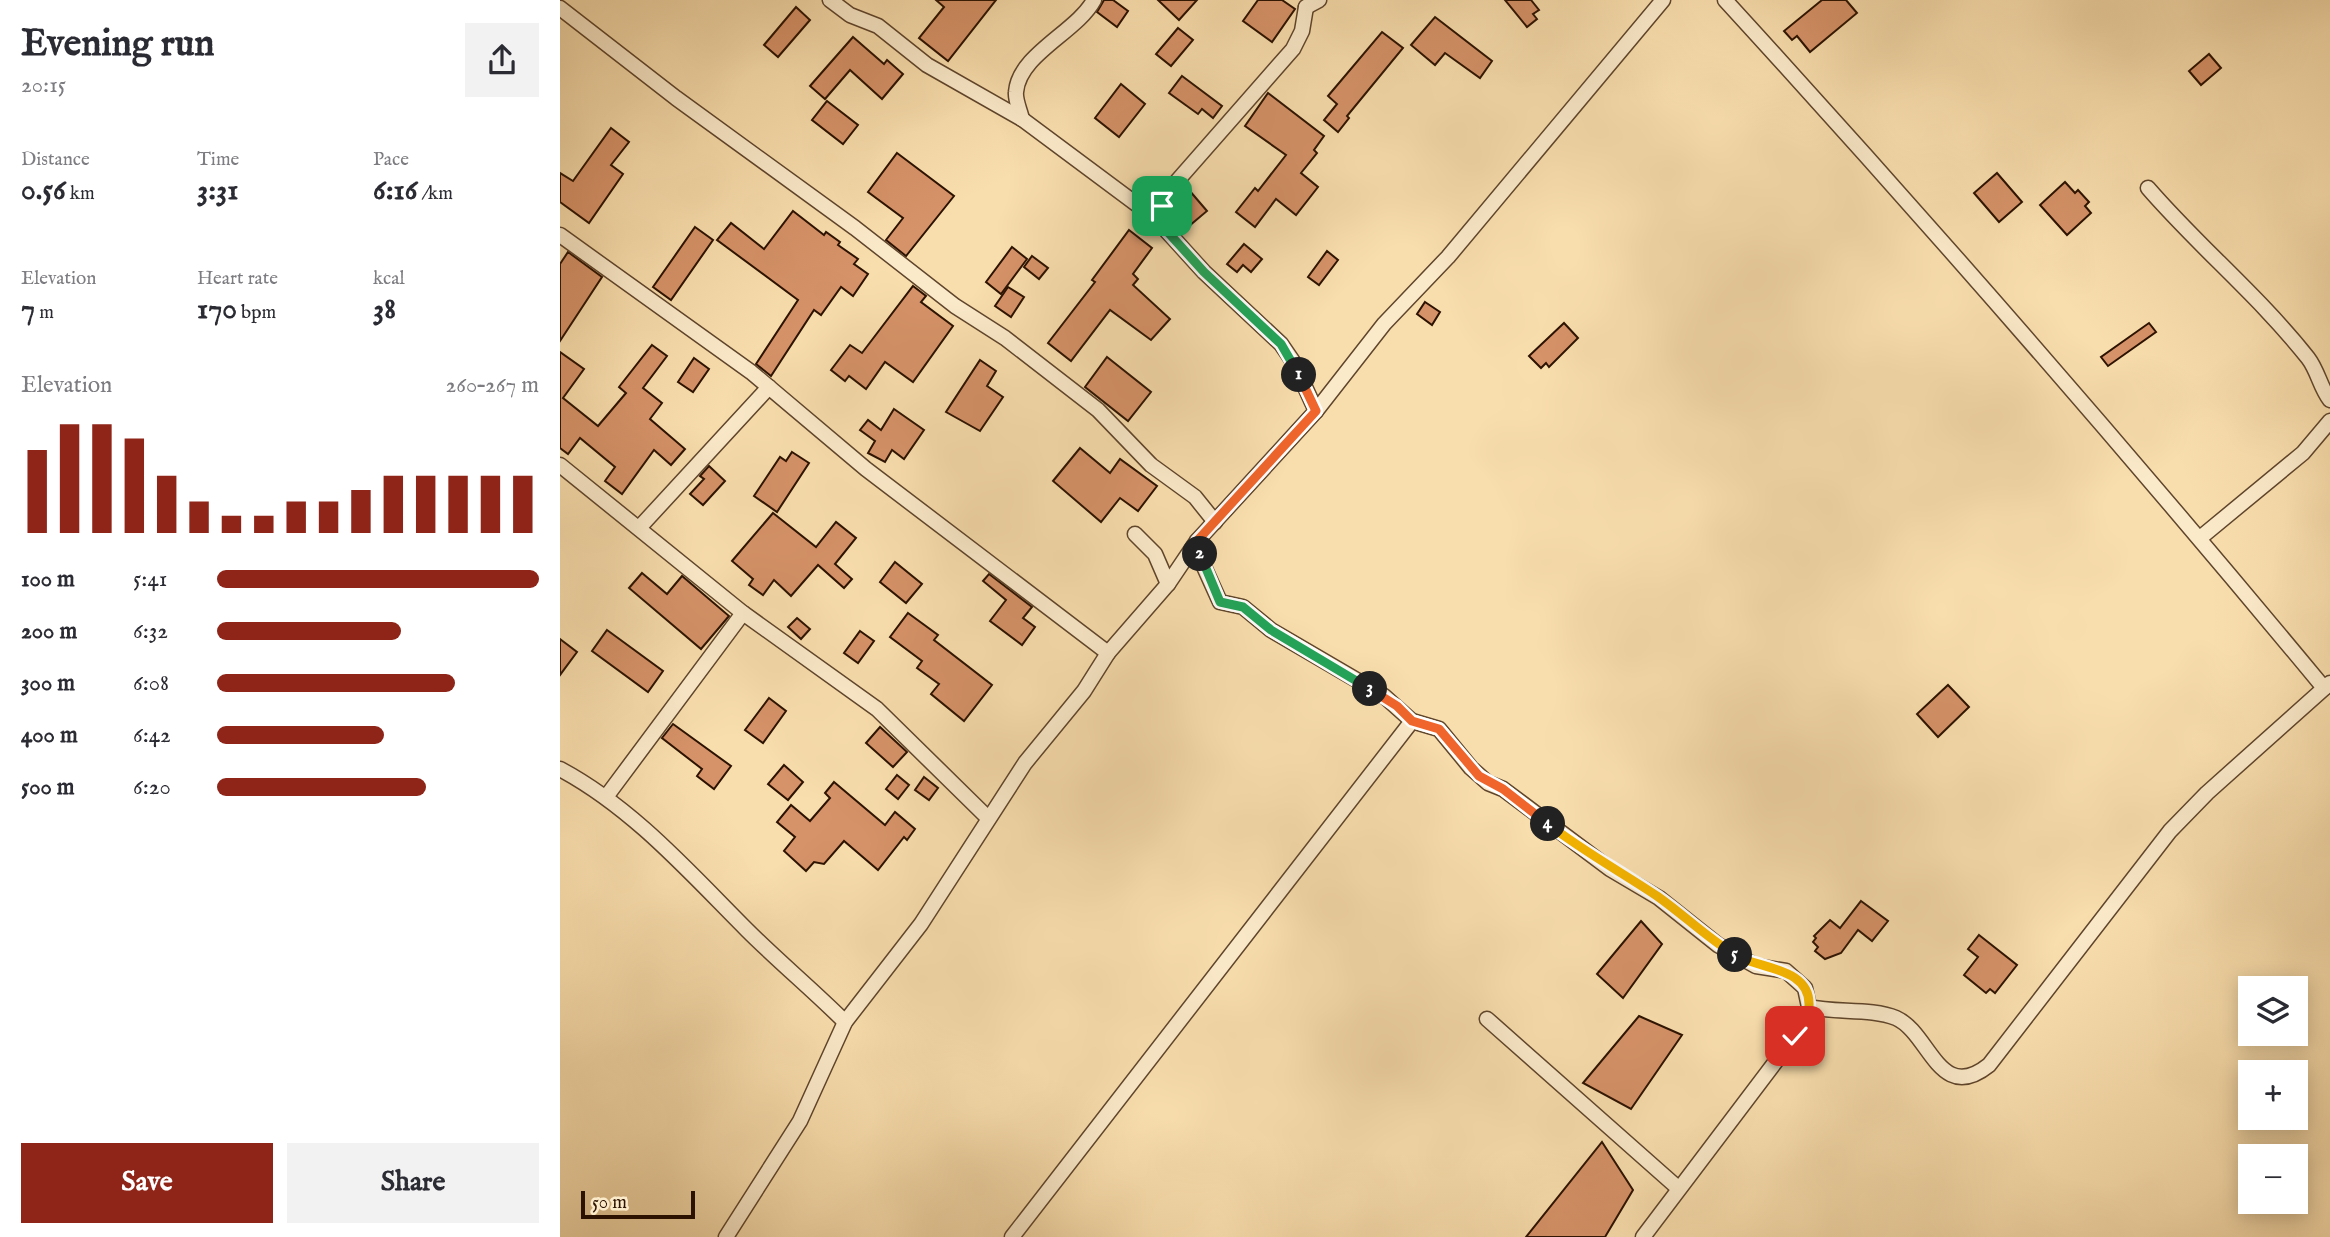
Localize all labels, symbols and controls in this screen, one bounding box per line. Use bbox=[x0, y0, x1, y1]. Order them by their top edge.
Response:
text: Evening run bbox=[21, 21, 215, 69]
button: share bbox=[465, 23, 539, 97]
text: 20:15 bbox=[21, 71, 66, 100]
text: Distance bbox=[21, 148, 90, 172]
text: Time bbox=[197, 148, 239, 172]
text: Pace bbox=[373, 148, 409, 172]
text: 0.56 bbox=[21, 172, 66, 210]
text: 3:31 bbox=[197, 172, 239, 210]
text: 6:16 bbox=[373, 172, 417, 210]
pin bbox=[1132, 176, 1192, 236]
text: km bbox=[66, 182, 95, 206]
text: /km bbox=[417, 182, 453, 206]
icon: arrive bbox=[1143, 187, 1181, 225]
text: Elevation bbox=[21, 267, 96, 291]
text: Heart rate bbox=[197, 267, 278, 291]
text: kcal bbox=[373, 267, 405, 291]
text: 7 bbox=[21, 291, 35, 329]
text: 170 bbox=[197, 291, 237, 329]
text: 38 bbox=[373, 291, 396, 329]
text: m bbox=[35, 301, 54, 325]
text: bpm bbox=[237, 301, 276, 325]
pin: 1 bbox=[1282, 358, 1316, 392]
text: 1 bbox=[1295, 362, 1302, 386]
text: Elevation bbox=[21, 371, 112, 400]
text: 260–267 m bbox=[445, 371, 539, 400]
pin: 2 bbox=[1182, 536, 1218, 572]
text: 2 bbox=[1195, 541, 1204, 565]
text: 100 m bbox=[21, 565, 75, 594]
text: 5:41 bbox=[133, 565, 167, 594]
text: 200 m bbox=[21, 617, 77, 646]
text: 6:32 bbox=[133, 617, 168, 646]
text: 300 m bbox=[21, 669, 75, 698]
text: 6:08 bbox=[133, 669, 169, 698]
pin: 3 bbox=[1352, 672, 1388, 706]
text: 3 bbox=[1366, 676, 1373, 700]
text: 400 m bbox=[21, 721, 78, 750]
text: 6:42 bbox=[133, 721, 171, 750]
text: 500 m bbox=[21, 773, 75, 802]
text: 6:20 bbox=[133, 773, 171, 802]
pin: 4 bbox=[1530, 806, 1566, 842]
text: 4 bbox=[1543, 811, 1552, 835]
pin: 5 bbox=[1718, 937, 1752, 972]
text: 5 bbox=[1731, 942, 1738, 966]
map controls bbox=[2238, 976, 2308, 1214]
button: layers bbox=[2238, 976, 2308, 1046]
pin bbox=[1765, 1006, 1825, 1066]
icon: check bbox=[1776, 1017, 1814, 1055]
button: + bbox=[2238, 1060, 2308, 1130]
button: Save bbox=[21, 1143, 273, 1223]
button: Share bbox=[287, 1143, 539, 1223]
button: − bbox=[2238, 1144, 2308, 1214]
scale bar bbox=[581, 1188, 695, 1220]
text: 50 m bbox=[592, 1191, 627, 1215]

